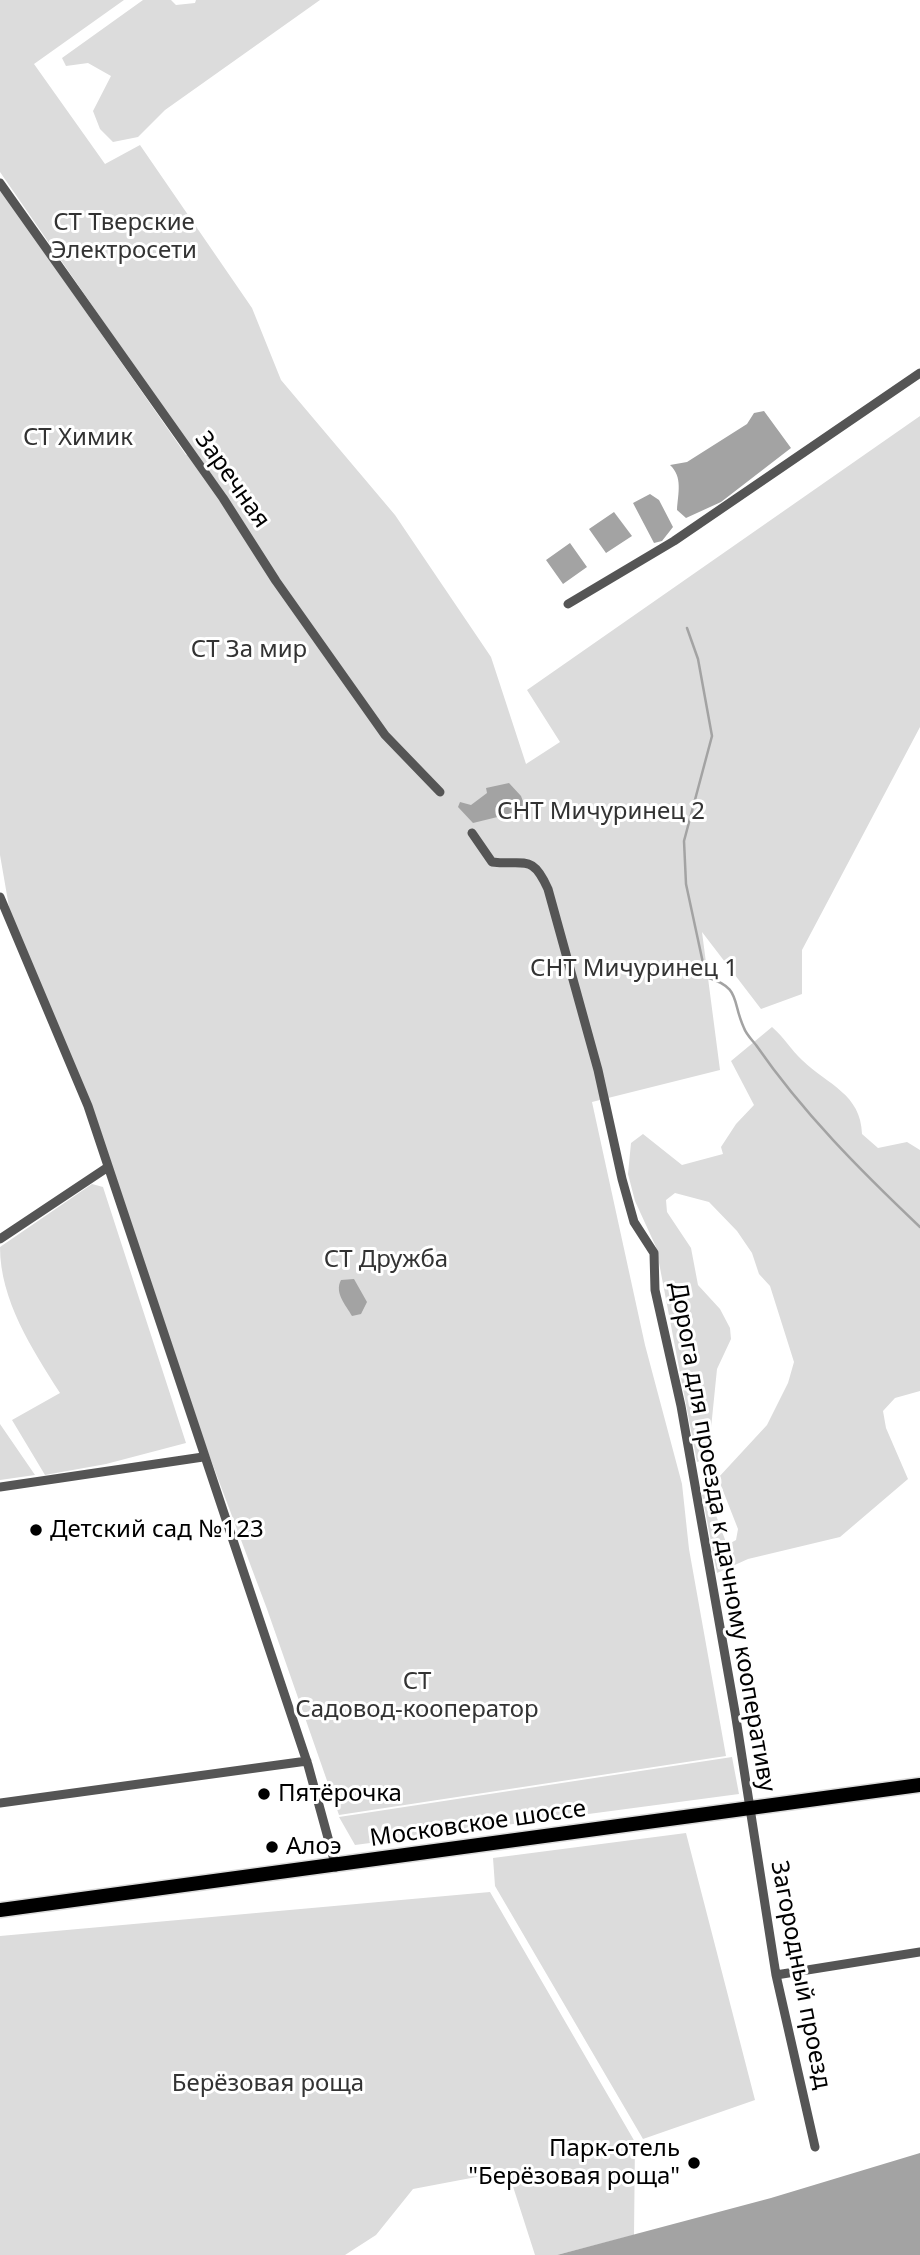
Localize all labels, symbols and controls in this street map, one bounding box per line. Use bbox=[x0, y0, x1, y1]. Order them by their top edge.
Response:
park label: СТ Тверские Электросети bbox=[51, 209, 197, 265]
park label: СТ Химик bbox=[23, 424, 133, 452]
street label: Заречная bbox=[188, 426, 276, 534]
park label: СТ За мир bbox=[191, 636, 307, 664]
park label: СНТ Мичуринец 2 bbox=[497, 798, 705, 826]
park label: СНТ Мичуринец 1 bbox=[530, 955, 738, 983]
park label: СТ Дружба bbox=[324, 1246, 448, 1274]
street label: Дорога для проезда к дачному кооперативу bbox=[663, 1280, 781, 1794]
place label: Детский сад №123 bbox=[50, 1516, 264, 1544]
marker: Детский сад №123 bbox=[28, 1522, 44, 1538]
park label: СТ Садовод-кооператор bbox=[295, 1668, 539, 1724]
place label: Пятёрочка bbox=[278, 1780, 402, 1808]
marker: Пятёрочка bbox=[256, 1786, 272, 1802]
street label: Московское шоссе bbox=[368, 1795, 588, 1853]
place label: Алоэ bbox=[286, 1833, 342, 1861]
marker: Алоэ bbox=[264, 1839, 280, 1855]
street label: Загородный проезд bbox=[764, 1858, 836, 2092]
park label: Берёзовая роща bbox=[172, 2070, 364, 2098]
place label: Парк-отель "Берёзовая роща" bbox=[468, 2135, 680, 2191]
marker: Парк-отель "Берёзовая роща" bbox=[686, 2155, 702, 2171]

